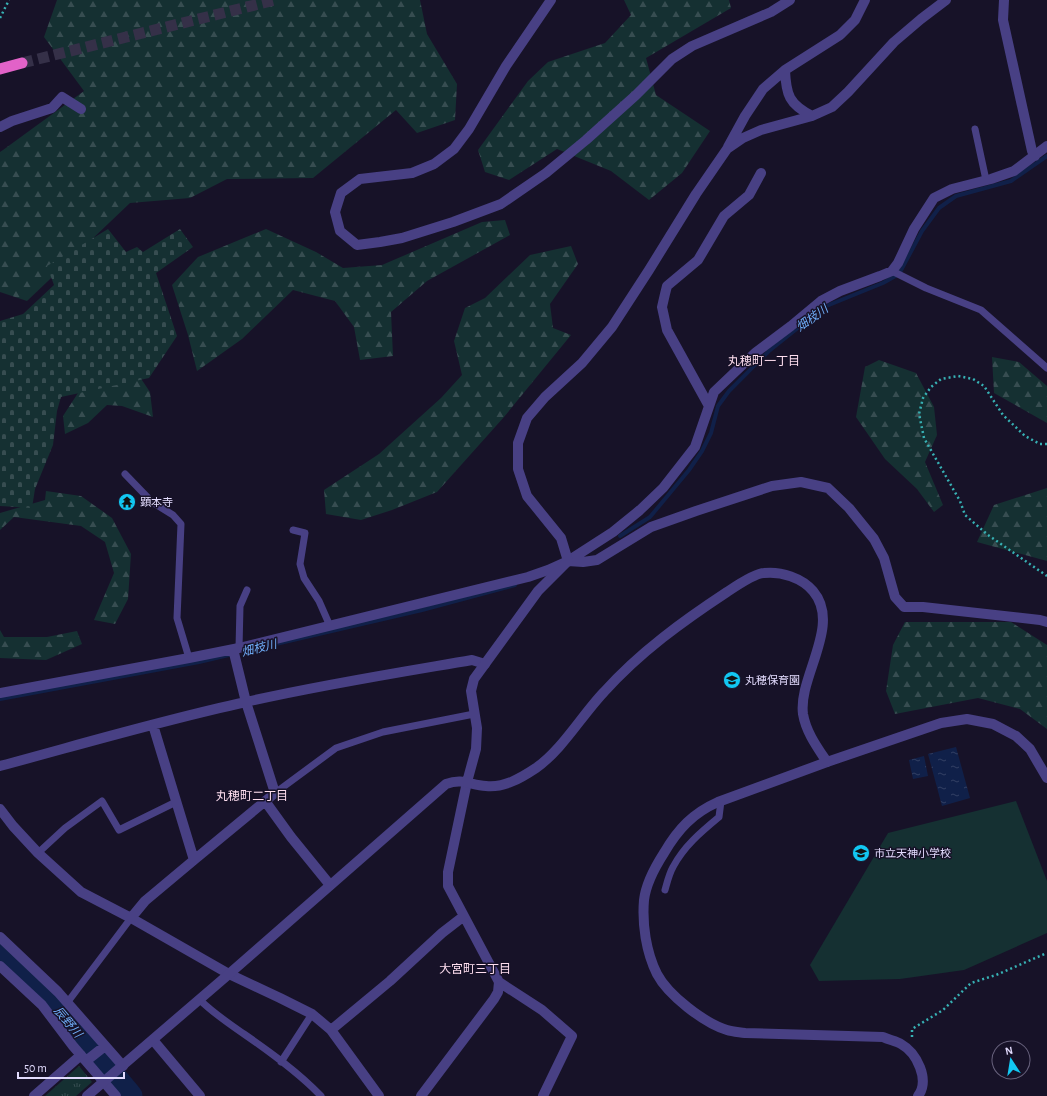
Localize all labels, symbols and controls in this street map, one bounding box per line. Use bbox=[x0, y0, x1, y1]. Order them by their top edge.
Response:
water label: 畑枝川 bbox=[793, 301, 832, 333]
district label: 丸穂町一丁目 bbox=[728, 355, 800, 367]
temple icon: 顕本寺 bbox=[117, 492, 137, 512]
place label: 顕本寺 bbox=[140, 497, 173, 508]
water label: 畑枝川 bbox=[240, 636, 280, 658]
school or university icon: 丸穂保育園 bbox=[722, 670, 742, 690]
place label: 丸穂保育園 bbox=[745, 674, 800, 686]
district label: 丸穂町二丁目 bbox=[216, 790, 288, 802]
school or university icon: 市立天神小学校 bbox=[851, 843, 871, 863]
place label: 市立天神小学校 bbox=[874, 847, 951, 859]
district label: 大宮町三丁目 bbox=[439, 963, 511, 975]
water label: 辰野川 bbox=[52, 1004, 85, 1041]
north arrow bbox=[991, 1040, 1031, 1080]
text: N bbox=[1004, 1045, 1014, 1057]
scale bar bbox=[18, 1054, 124, 1080]
text: 50 m bbox=[24, 1062, 47, 1074]

